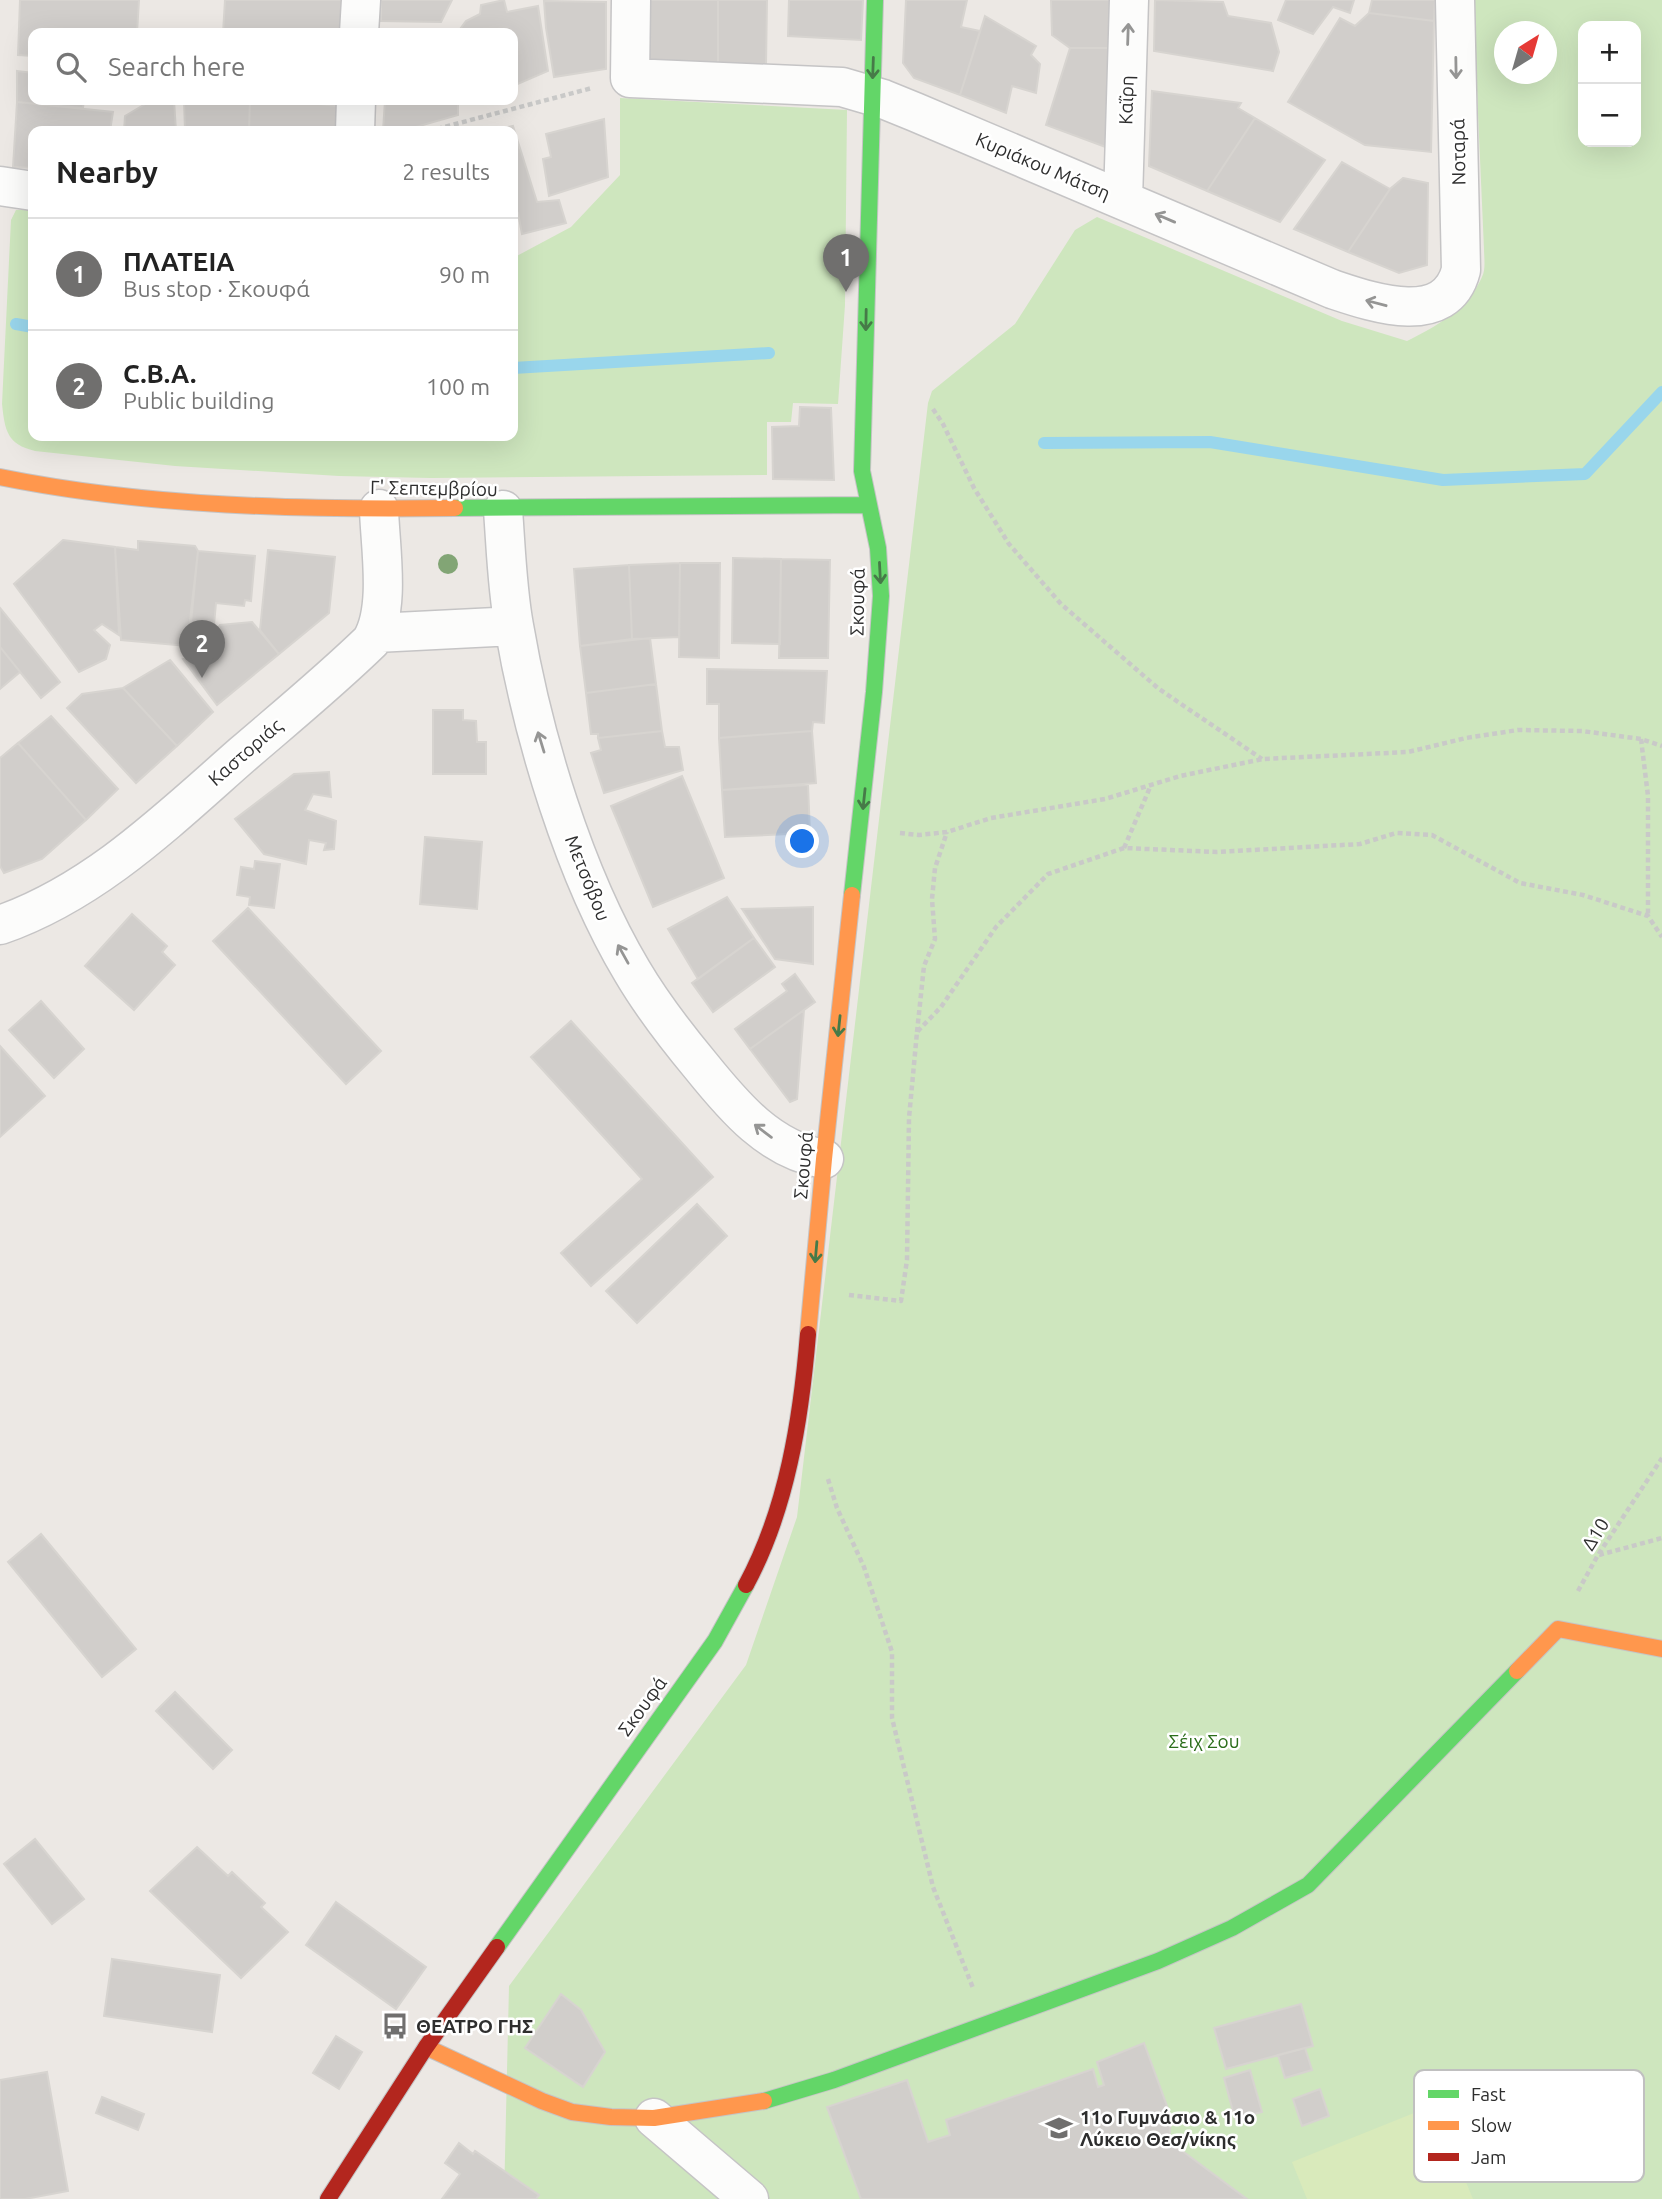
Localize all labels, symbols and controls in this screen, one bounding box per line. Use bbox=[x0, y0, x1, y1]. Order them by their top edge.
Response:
north arrow bbox=[1494, 21, 1557, 84]
map controls bbox=[1578, 21, 1641, 147]
button: + bbox=[1578, 21, 1641, 84]
one-way arrow bbox=[1122, 23, 1135, 46]
search box bbox=[28, 28, 518, 105]
icon: search bbox=[52, 48, 90, 86]
text: Search here bbox=[108, 52, 245, 81]
one-way arrow bbox=[867, 56, 880, 79]
one-way arrow bbox=[1450, 56, 1463, 79]
street label: Καΐρη bbox=[1114, 75, 1138, 125]
button: − bbox=[1578, 84, 1641, 147]
street label: Νοταρά bbox=[1446, 118, 1470, 186]
street label: Κυριάκου Μάτση bbox=[972, 128, 1114, 204]
text: Nearby bbox=[56, 155, 158, 189]
text: 2 results bbox=[402, 159, 490, 184]
one-way arrow bbox=[1155, 211, 1176, 224]
pin: 1 bbox=[823, 234, 869, 292]
text: ΠΛΑΤΕΙΑ bbox=[123, 247, 235, 276]
text: 1 bbox=[73, 262, 85, 287]
text: 90 m bbox=[439, 262, 490, 287]
text: Bus stop · Σκουφά bbox=[123, 276, 310, 301]
one-way arrow bbox=[1365, 296, 1388, 309]
one-way arrow bbox=[859, 308, 872, 331]
text: C.B.A. bbox=[123, 359, 196, 388]
text: 2 bbox=[73, 374, 85, 399]
text: 100 m bbox=[426, 374, 490, 399]
text: Public building bbox=[123, 388, 275, 413]
street label: Γ' Σεπτεμβρίου bbox=[370, 476, 498, 500]
one-way arrow bbox=[874, 561, 887, 584]
street label: Σκουφά bbox=[845, 568, 869, 636]
pin: 2 bbox=[179, 620, 225, 678]
street label: Καστοριάς bbox=[204, 714, 287, 790]
one-way arrow bbox=[534, 732, 546, 754]
one-way arrow bbox=[857, 788, 870, 810]
your location bbox=[785, 824, 819, 858]
street label: Μετσόβου bbox=[561, 832, 615, 924]
one-way arrow bbox=[615, 944, 629, 965]
one-way arrow bbox=[832, 1014, 845, 1036]
one-way arrow bbox=[754, 1124, 773, 1139]
street label: Σκουφά bbox=[789, 1130, 817, 1200]
one-way arrow bbox=[809, 1240, 822, 1263]
street label: Δ10 bbox=[1577, 1514, 1613, 1554]
street label: Σκουφά bbox=[613, 1672, 671, 1740]
park label: Σέιχ Σου bbox=[1168, 1730, 1240, 1752]
bus stop icon: ΘΕΑΤΡΟ ΓΗΣ bbox=[380, 2011, 410, 2041]
place label: ΘΕΑΤΡΟ ΓΗΣ bbox=[416, 2015, 533, 2037]
legend bbox=[1414, 2070, 1644, 2182]
text: Fast bbox=[1471, 2083, 1506, 2105]
place label: 11ο Γυμνάσιο & 11ο Λύκειο Θεσ/νίκης bbox=[1080, 2106, 1255, 2150]
school or university icon: 11ο Γυμνάσιο & 11ο Λύκειο Θεσ/νίκης bbox=[1044, 2113, 1074, 2143]
text: Slow bbox=[1471, 2114, 1512, 2136]
text: Jam bbox=[1471, 2146, 1507, 2168]

